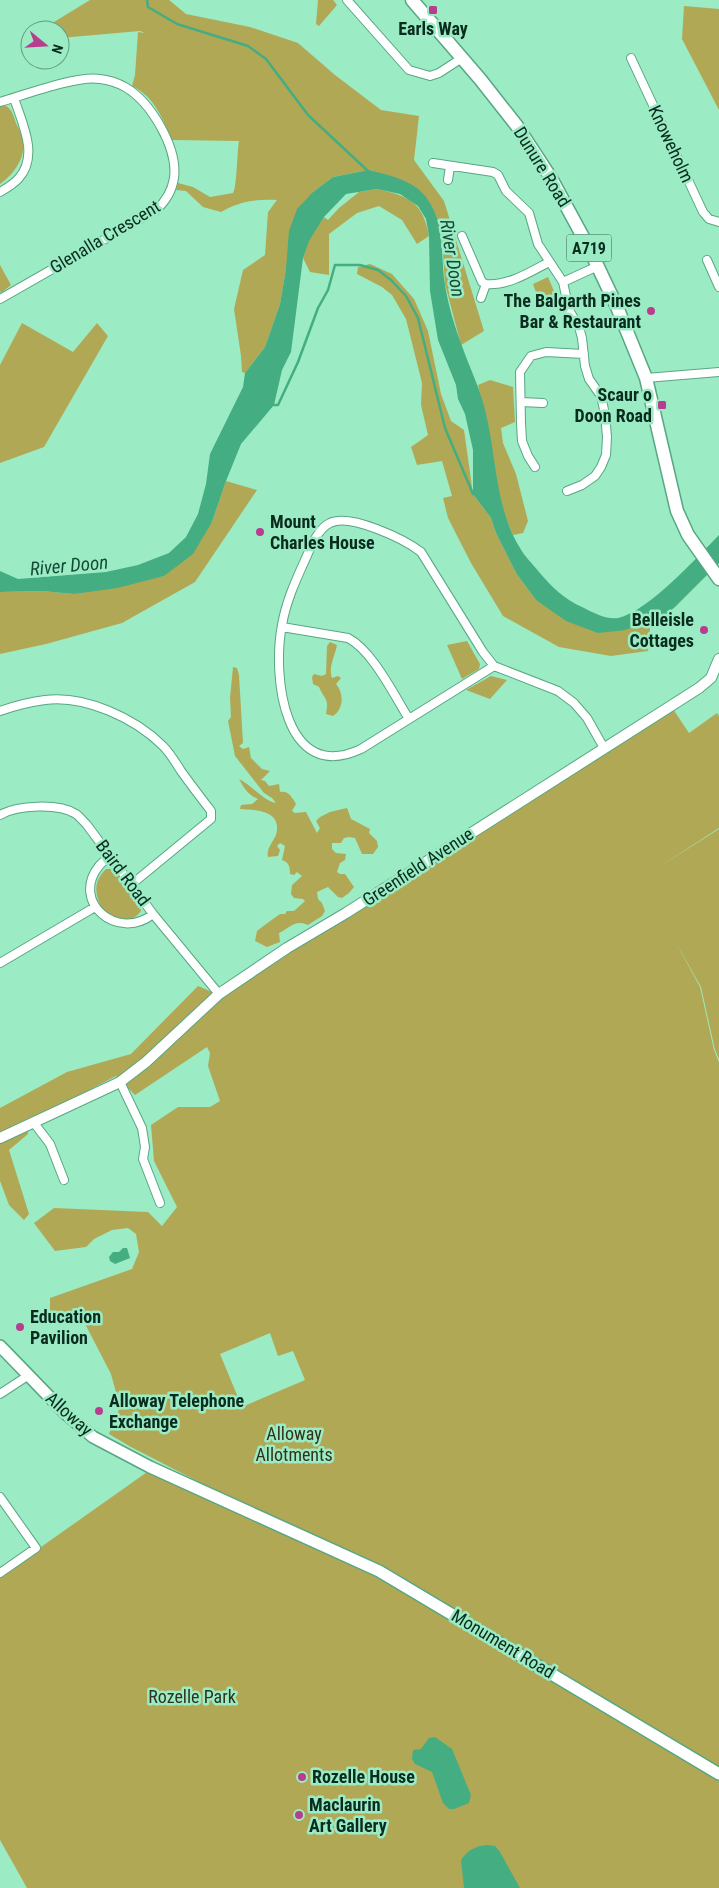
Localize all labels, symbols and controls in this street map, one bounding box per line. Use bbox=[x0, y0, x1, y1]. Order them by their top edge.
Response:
marker: Earls Way bbox=[427, 4, 439, 16]
place label: Earls Way bbox=[398, 18, 468, 39]
north arrow bbox=[20, 20, 70, 70]
text: N bbox=[48, 42, 66, 56]
street label: Knoweholm bbox=[644, 102, 698, 186]
street label: Dunure Road bbox=[510, 123, 575, 211]
street label: Glenalla Crescent bbox=[46, 196, 164, 278]
water label: River Doon bbox=[435, 218, 470, 299]
road number: A719 bbox=[566, 234, 612, 262]
place label: The Balgarth Pines Bar & Restaurant bbox=[504, 290, 641, 332]
marker: The Balgarth Pines Bar & Restaurant bbox=[645, 305, 657, 317]
place label: Scaur o Doon Road bbox=[575, 384, 652, 426]
marker: Scaur o Doon Road bbox=[656, 399, 668, 411]
place label: Mount Charles House bbox=[270, 511, 375, 553]
marker: Mount Charles House bbox=[254, 526, 266, 538]
water label: River Doon bbox=[29, 551, 109, 580]
place label: Belleisle Cottages bbox=[629, 609, 694, 651]
marker: Belleisle Cottages bbox=[698, 624, 710, 636]
street label: Greenfield Avenue bbox=[358, 823, 477, 910]
street label: Baird Road bbox=[92, 836, 155, 910]
place label: Education Pavilion bbox=[30, 1306, 101, 1348]
marker: Education Pavilion bbox=[14, 1321, 26, 1333]
street label: Alloway bbox=[42, 1387, 97, 1440]
place label: Alloway Telephone Exchange bbox=[109, 1390, 244, 1432]
marker: Alloway Telephone Exchange bbox=[93, 1405, 105, 1417]
park label: Alloway Allotments bbox=[255, 1423, 333, 1465]
street label: Monument Road bbox=[448, 1605, 559, 1683]
park label: Rozelle Park bbox=[148, 1686, 236, 1707]
place label: Rozelle House bbox=[312, 1766, 415, 1787]
marker: Rozelle House bbox=[296, 1771, 308, 1783]
place label: Maclaurin Art Gallery bbox=[309, 1794, 387, 1836]
marker: Maclaurin Art Gallery bbox=[293, 1809, 305, 1821]

